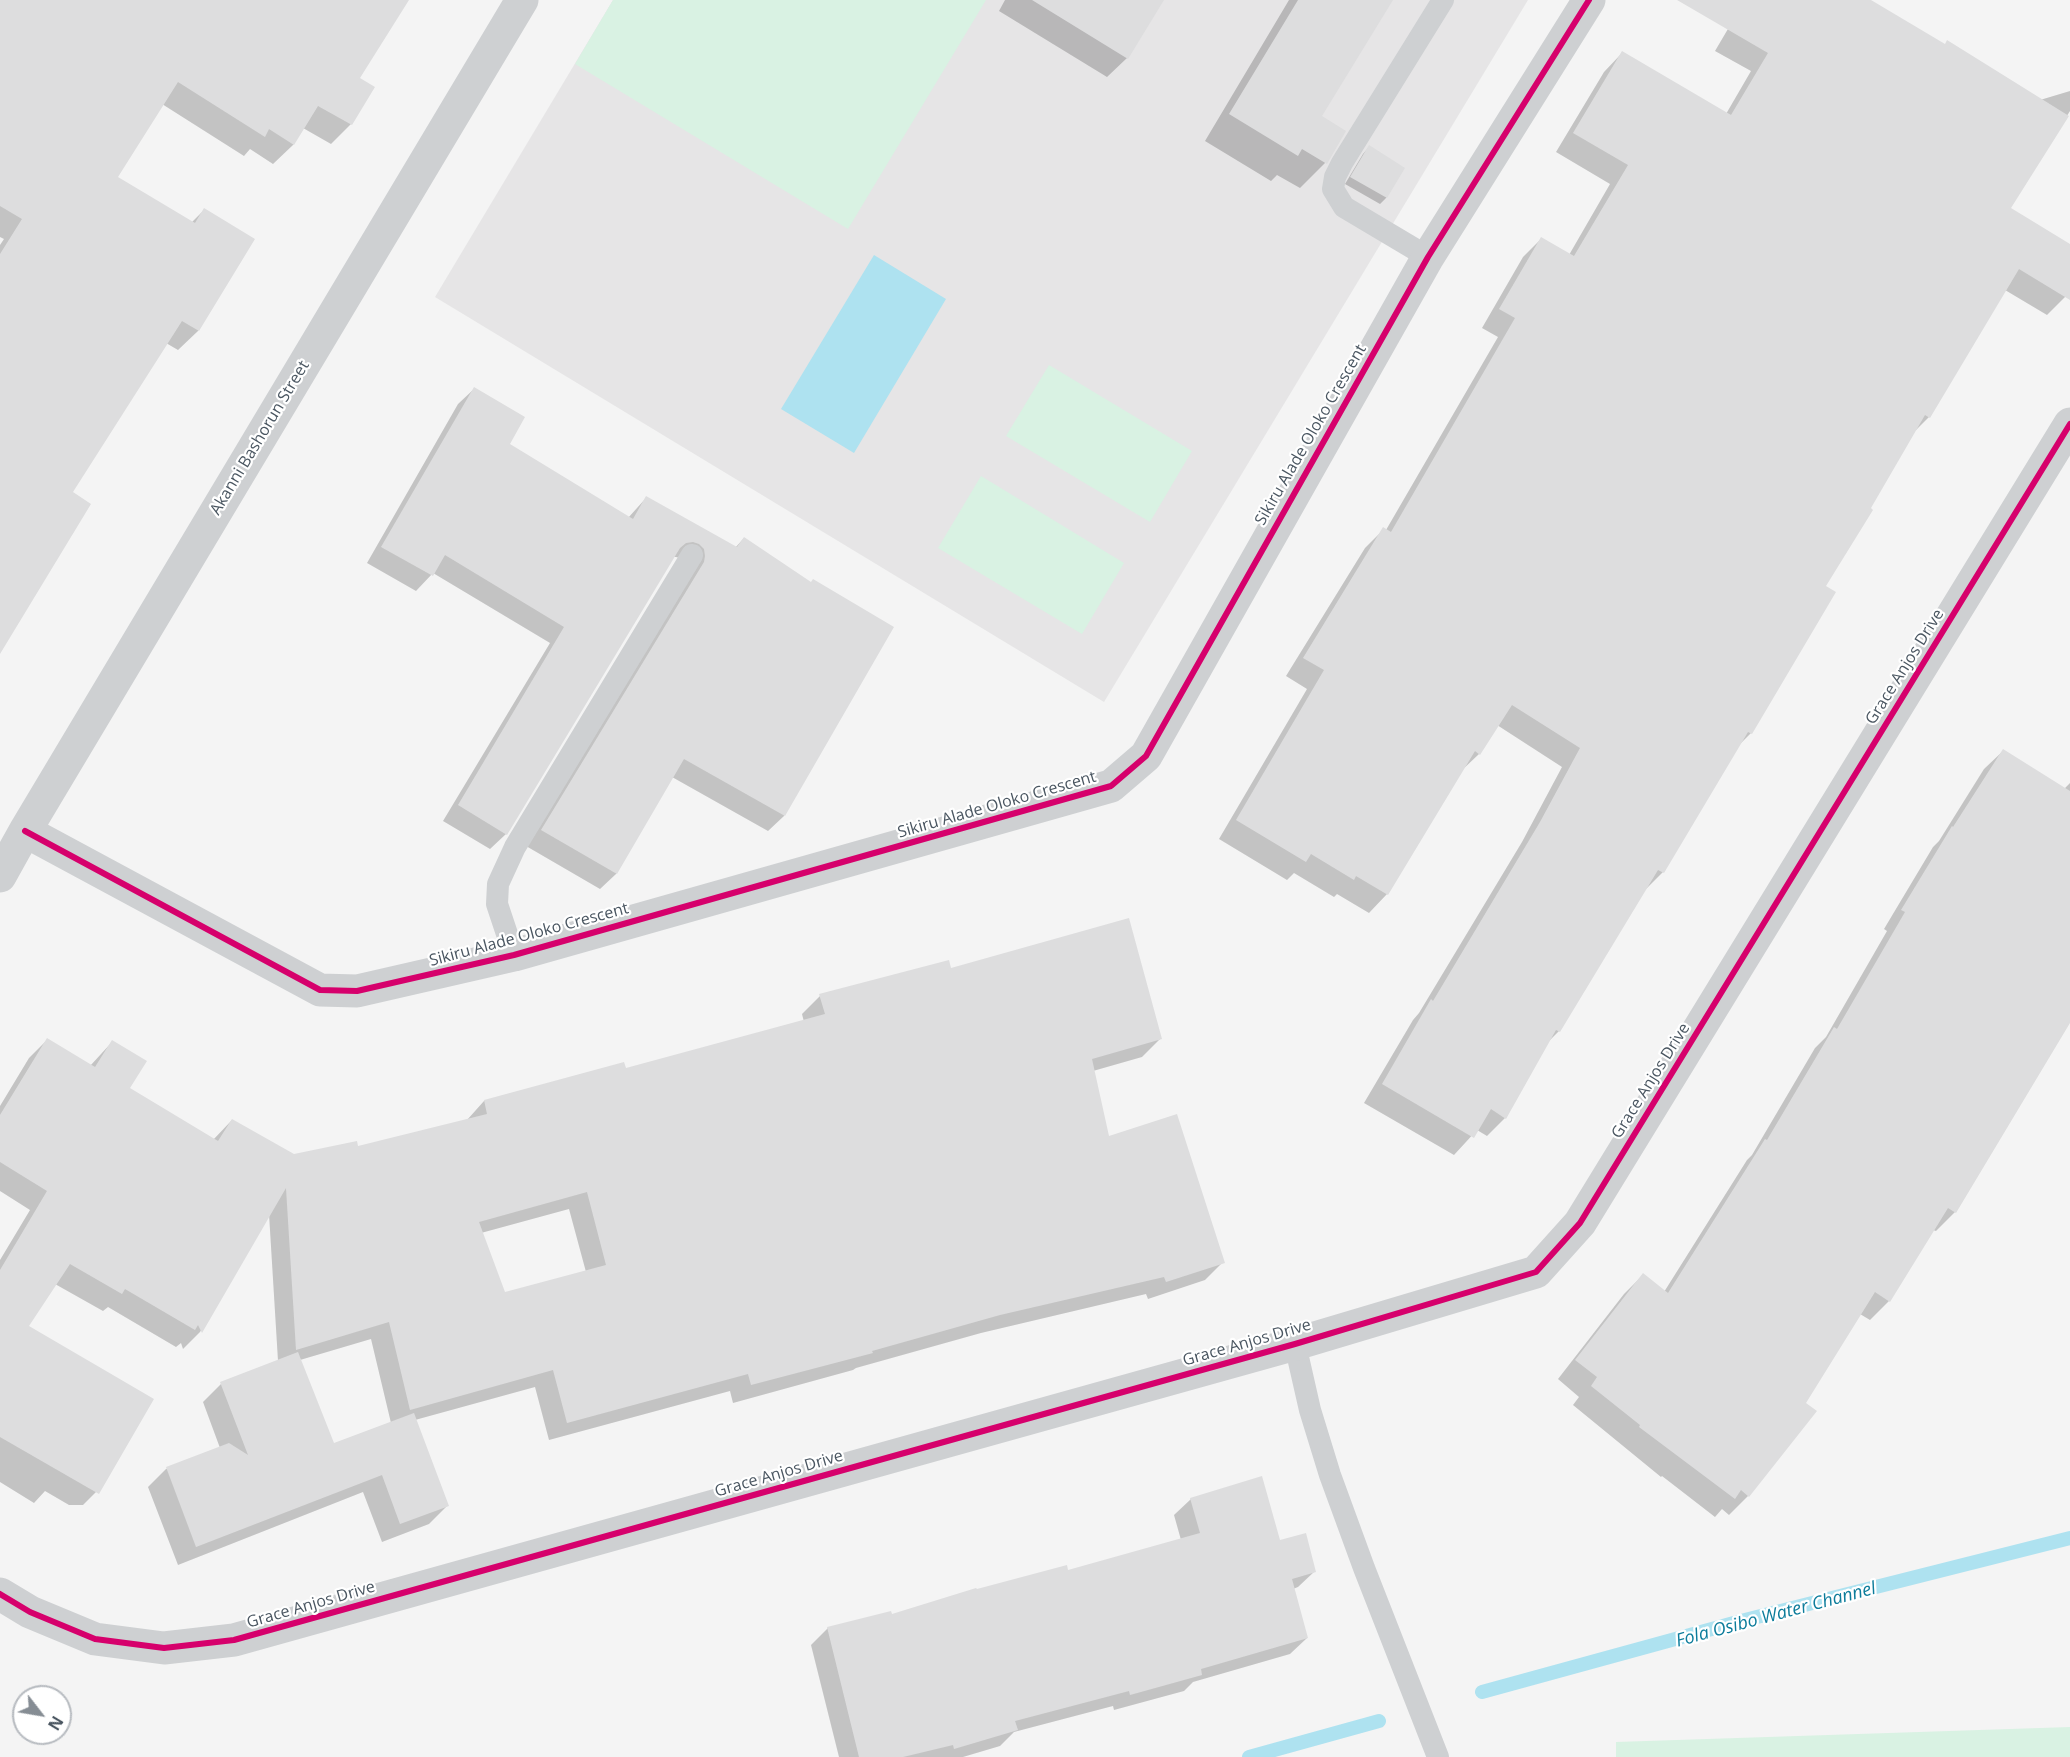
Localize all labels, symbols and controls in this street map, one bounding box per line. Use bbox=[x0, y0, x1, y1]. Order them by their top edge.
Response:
street label: Sikiru Alade Oloko Crescent bbox=[1251, 341, 1371, 529]
street label: Akanni Bashorun Street bbox=[206, 357, 314, 519]
street label: Grace Anjos Drive bbox=[1862, 606, 1948, 728]
street label: Sikiru Alade Oloko Crescent bbox=[896, 767, 1098, 843]
street label: Sikiru Alade Oloko Crescent bbox=[427, 899, 631, 971]
street label: Grace Anjos Drive bbox=[1608, 1020, 1694, 1142]
street label: Grace Anjos Drive bbox=[1181, 1316, 1313, 1370]
street label: Grace Anjos Drive bbox=[713, 1447, 845, 1501]
street label: Grace Anjos Drive bbox=[245, 1578, 377, 1632]
water label: Fola Osibo Water Channel bbox=[1674, 1578, 1878, 1652]
north arrow bbox=[12, 1685, 72, 1745]
text: N bbox=[43, 1712, 68, 1734]

